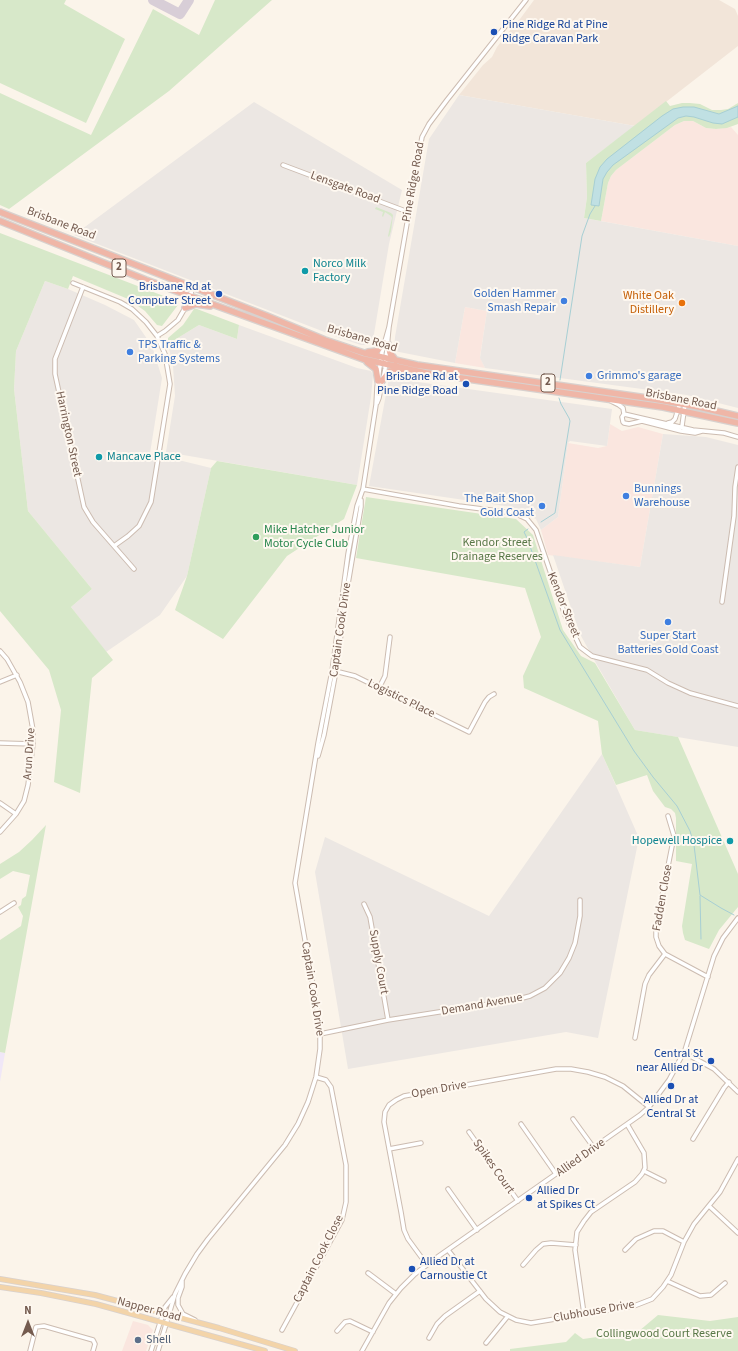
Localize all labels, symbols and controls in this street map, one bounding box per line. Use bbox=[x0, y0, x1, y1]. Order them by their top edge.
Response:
place label: Pine Ridge Rd at Pine Ridge Caravan Park bbox=[502, 18, 608, 46]
marker: Pine Ridge Rd at Pine Ridge Caravan Park bbox=[489, 27, 499, 37]
street label: Pine Ridge Road bbox=[400, 141, 428, 223]
street label: Lensgate Road bbox=[308, 169, 382, 207]
street label: Brisbane Road bbox=[25, 204, 97, 244]
place label: Norco Milk Factory bbox=[313, 257, 366, 285]
road number: 2 bbox=[112, 259, 126, 277]
marker: Norco Milk Factory bbox=[300, 266, 310, 276]
place label: Brisbane Rd at Computer Street bbox=[128, 280, 211, 308]
place label: Golden Hammer Smash Repair bbox=[474, 287, 556, 315]
marker: Brisbane Rd at Computer Street bbox=[214, 289, 224, 299]
place label: White Oak Distillery bbox=[623, 289, 674, 317]
marker: Golden Hammer Smash Repair bbox=[559, 296, 569, 306]
marker: White Oak Distillery bbox=[677, 298, 687, 308]
street label: Brisbane Road bbox=[325, 322, 399, 356]
place label: TPS Traffic & Parking Systems bbox=[138, 338, 220, 366]
marker: TPS Traffic & Parking Systems bbox=[125, 347, 135, 357]
place label: Grimmo's garage bbox=[597, 369, 681, 383]
place label: Brisbane Rd at Pine Ridge Road bbox=[377, 370, 458, 398]
marker: Grimmo's garage bbox=[584, 371, 594, 381]
road number: 2 bbox=[541, 374, 555, 392]
marker: Brisbane Rd at Pine Ridge Road bbox=[461, 379, 471, 389]
street label: Brisbane Road bbox=[644, 386, 718, 414]
street label: Harrington Street bbox=[52, 390, 84, 478]
place label: Mancave Place bbox=[107, 450, 181, 464]
marker: Mancave Place bbox=[94, 452, 104, 462]
place label: Bunnings Warehouse bbox=[634, 482, 690, 510]
marker: Bunnings Warehouse bbox=[621, 491, 631, 501]
place label: The Bait Shop Gold Coast bbox=[464, 492, 534, 520]
marker: The Bait Shop Gold Coast bbox=[537, 501, 547, 511]
place label: Mike Hatcher Junior Motor Cycle Club bbox=[264, 523, 364, 551]
marker: Mike Hatcher Junior Motor Cycle Club bbox=[251, 532, 261, 542]
park label: Kendor Street Drainage Reserves bbox=[451, 536, 543, 564]
street label: Kendor Street bbox=[543, 570, 583, 640]
street label: Captain Cook Drive bbox=[327, 582, 355, 678]
marker: Super Start Batteries Gold Coast bbox=[663, 617, 673, 627]
place label: Super Start Batteries Gold Coast bbox=[617, 629, 719, 657]
street label: Logistics Place bbox=[365, 677, 437, 721]
street label: Arun Drive bbox=[21, 727, 39, 781]
place label: Hopewell Hospice bbox=[632, 834, 722, 848]
marker: Hopewell Hospice bbox=[725, 836, 735, 846]
street label: Fadden Close bbox=[650, 864, 676, 932]
street label: Supply Court bbox=[365, 929, 391, 995]
street label: Captain Cook Drive bbox=[297, 941, 327, 1037]
street label: Demand Avenue bbox=[440, 991, 524, 1019]
place label: Central St near Allied Dr bbox=[636, 1047, 703, 1075]
marker: Central St near Allied Dr bbox=[706, 1056, 716, 1066]
street label: Open Drive bbox=[410, 1078, 468, 1102]
marker: Allied Dr at Central St bbox=[666, 1081, 676, 1091]
place label: Allied Dr at Central St bbox=[644, 1093, 698, 1121]
street label: Allied Drive bbox=[554, 1136, 608, 1180]
street label: Spikes Court bbox=[469, 1137, 517, 1197]
place label: Allied Dr at Spikes Ct bbox=[537, 1184, 595, 1212]
marker: Allied Dr at Spikes Ct bbox=[524, 1193, 534, 1203]
street label: Captain Cook Close bbox=[291, 1213, 347, 1305]
place label: Allied Dr at Carnoustie Ct bbox=[420, 1255, 487, 1283]
marker: Allied Dr at Carnoustie Ct bbox=[407, 1264, 417, 1274]
street label: Napper Road bbox=[116, 1295, 182, 1325]
street label: Clubhouse Drive bbox=[552, 1298, 636, 1326]
north arrow bbox=[8, 1303, 48, 1343]
text: N bbox=[24, 1303, 32, 1318]
park label: Collingwood Court Reserve bbox=[596, 1327, 732, 1341]
place label: Shell bbox=[146, 1333, 171, 1347]
marker: Shell bbox=[133, 1335, 143, 1345]

